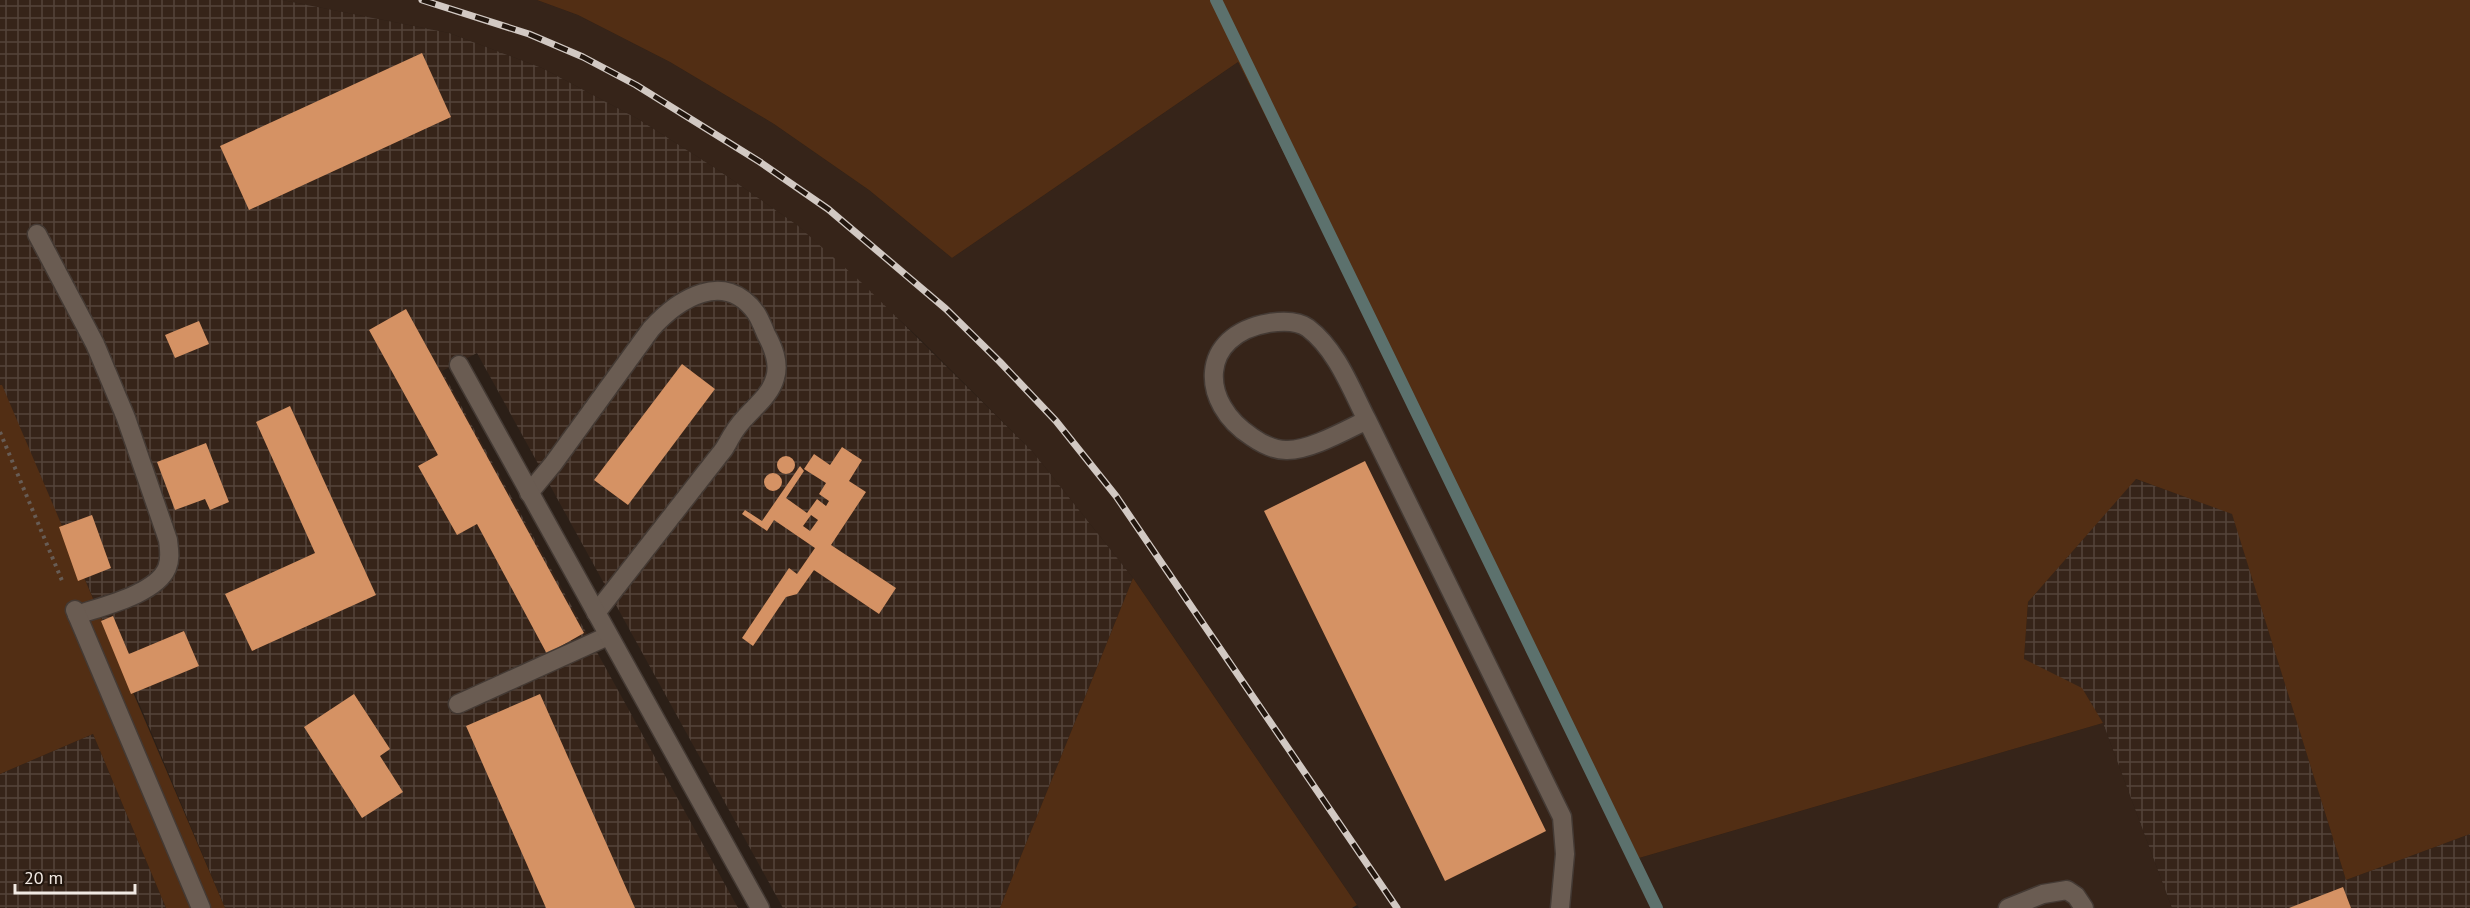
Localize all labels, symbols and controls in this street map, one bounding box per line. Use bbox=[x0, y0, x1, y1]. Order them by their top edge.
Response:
scale bar bbox=[15, 857, 135, 895]
text: 20 m bbox=[24, 866, 63, 889]

